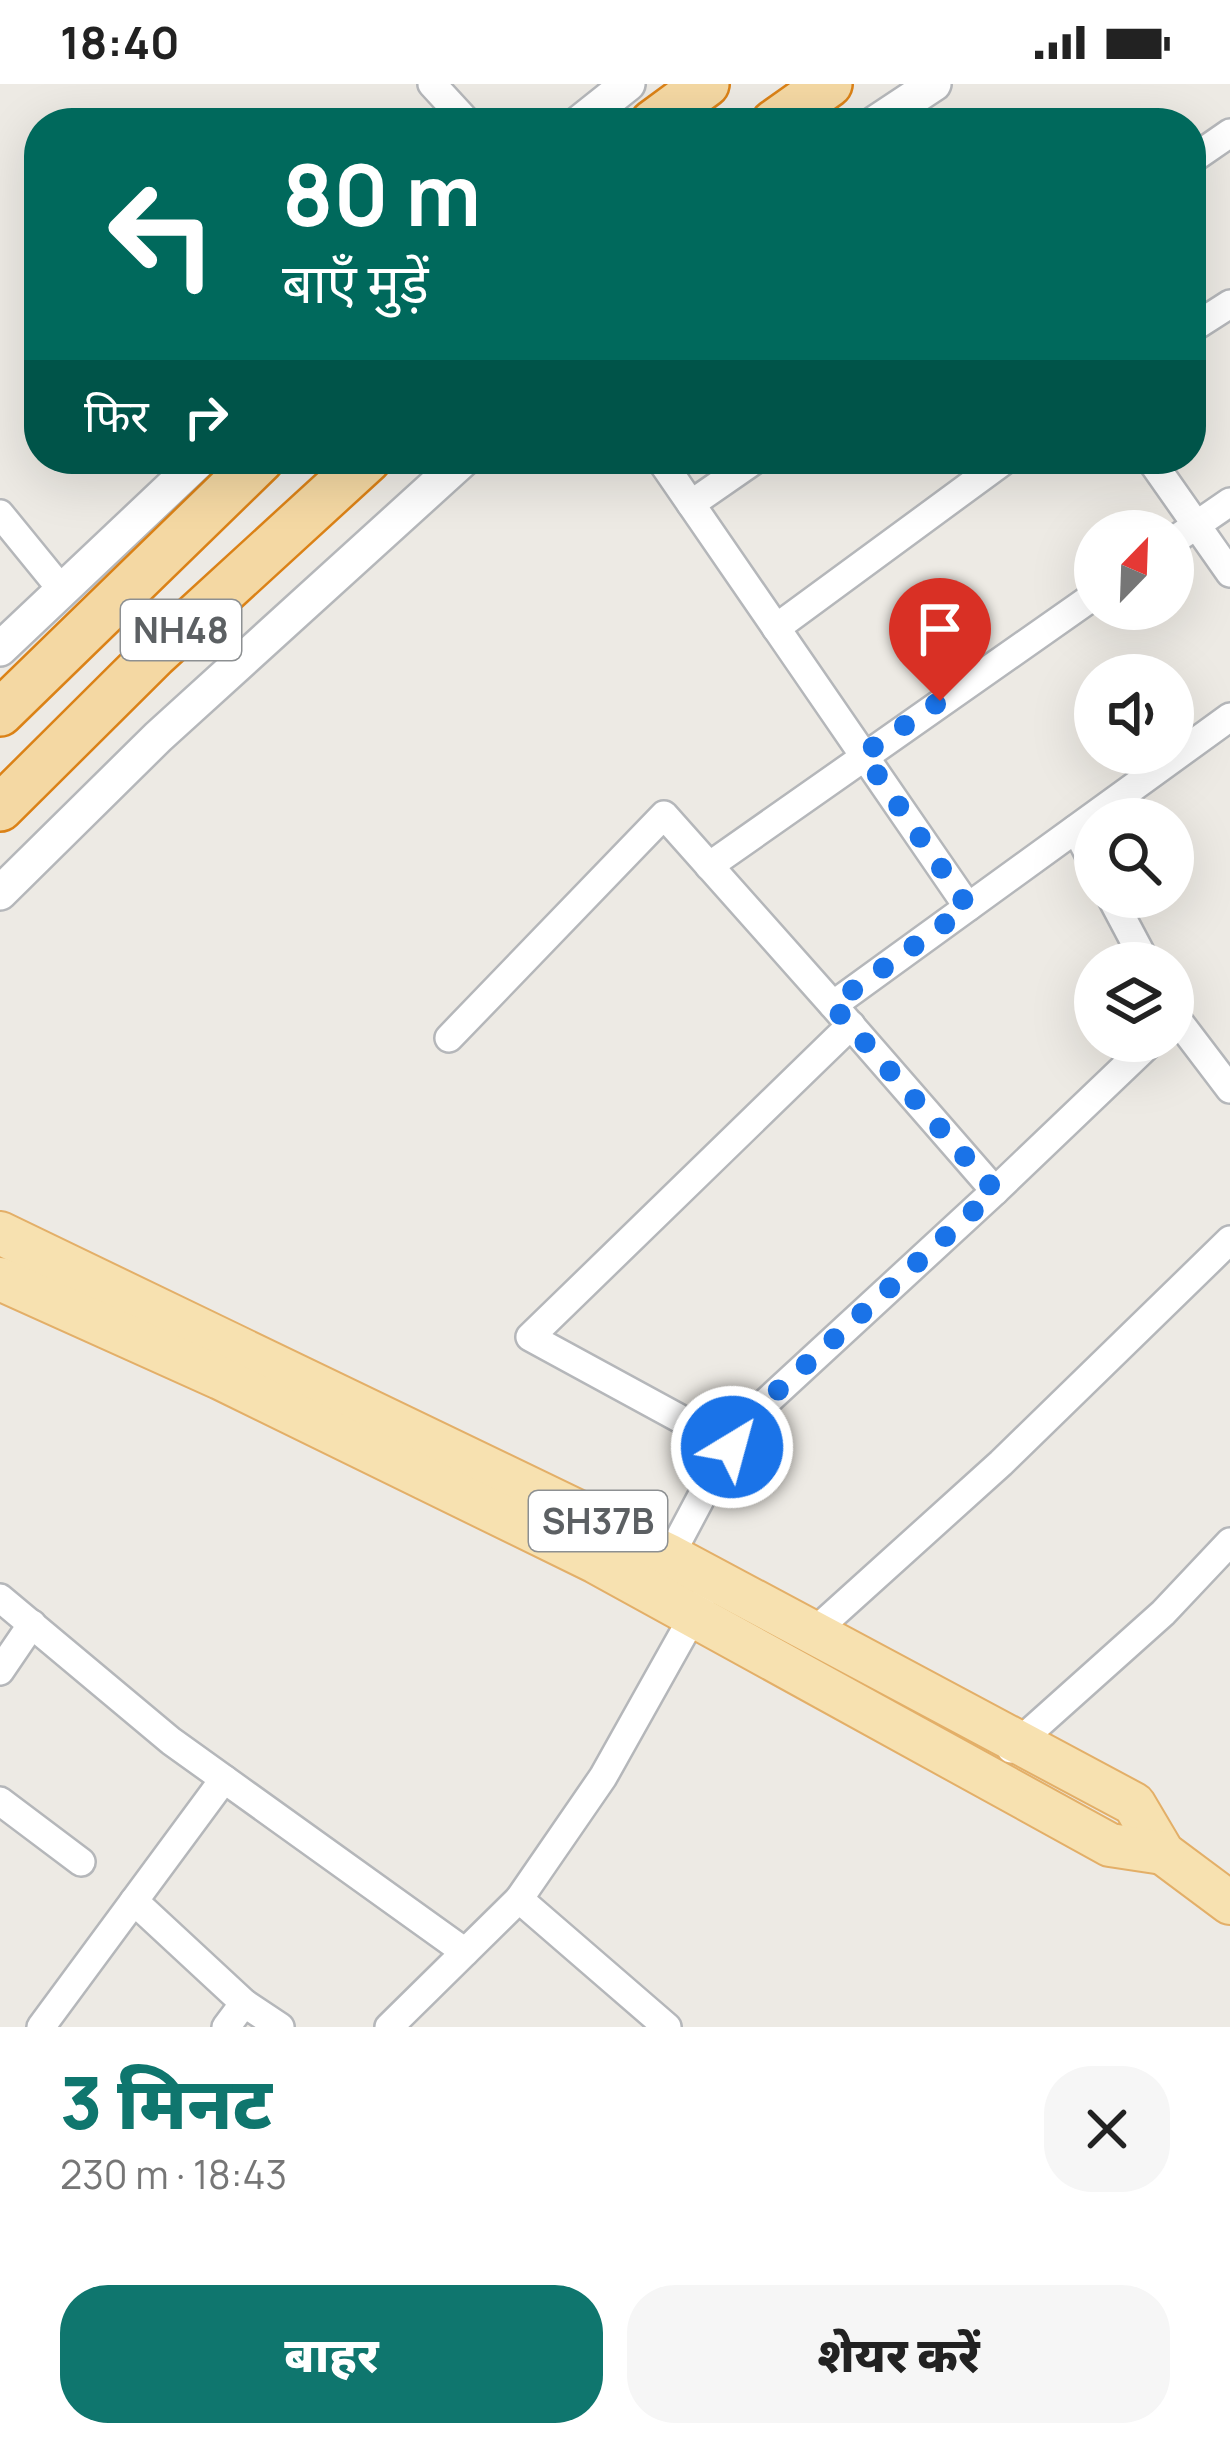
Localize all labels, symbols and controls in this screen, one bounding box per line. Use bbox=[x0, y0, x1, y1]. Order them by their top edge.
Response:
text: 18:40 bbox=[60, 11, 180, 73]
text: 80 m bbox=[282, 136, 481, 251]
icon: left bbox=[84, 156, 240, 312]
text: बाएँ मुड़ें bbox=[282, 245, 429, 319]
text: फिर bbox=[84, 384, 149, 446]
icon: right bbox=[173, 384, 239, 450]
north arrow bbox=[1074, 510, 1194, 630]
map controls bbox=[1074, 510, 1194, 1062]
pin bbox=[889, 578, 991, 701]
icon: arrive bbox=[907, 596, 973, 662]
road number: NH48 bbox=[121, 600, 241, 660]
button: sound bbox=[1074, 654, 1194, 774]
button: search bbox=[1074, 798, 1194, 918]
button: layers bbox=[1074, 942, 1194, 1062]
position arrow bbox=[669, 1384, 795, 1510]
road number: SH37B bbox=[529, 1491, 667, 1551]
text: 3 मिनट bbox=[60, 2052, 272, 2151]
button: close bbox=[1044, 2066, 1170, 2192]
text: 230 m · 18:43 bbox=[60, 2147, 287, 2201]
button: बाहर bbox=[60, 2285, 603, 2423]
button: शेयर करें bbox=[627, 2285, 1170, 2423]

